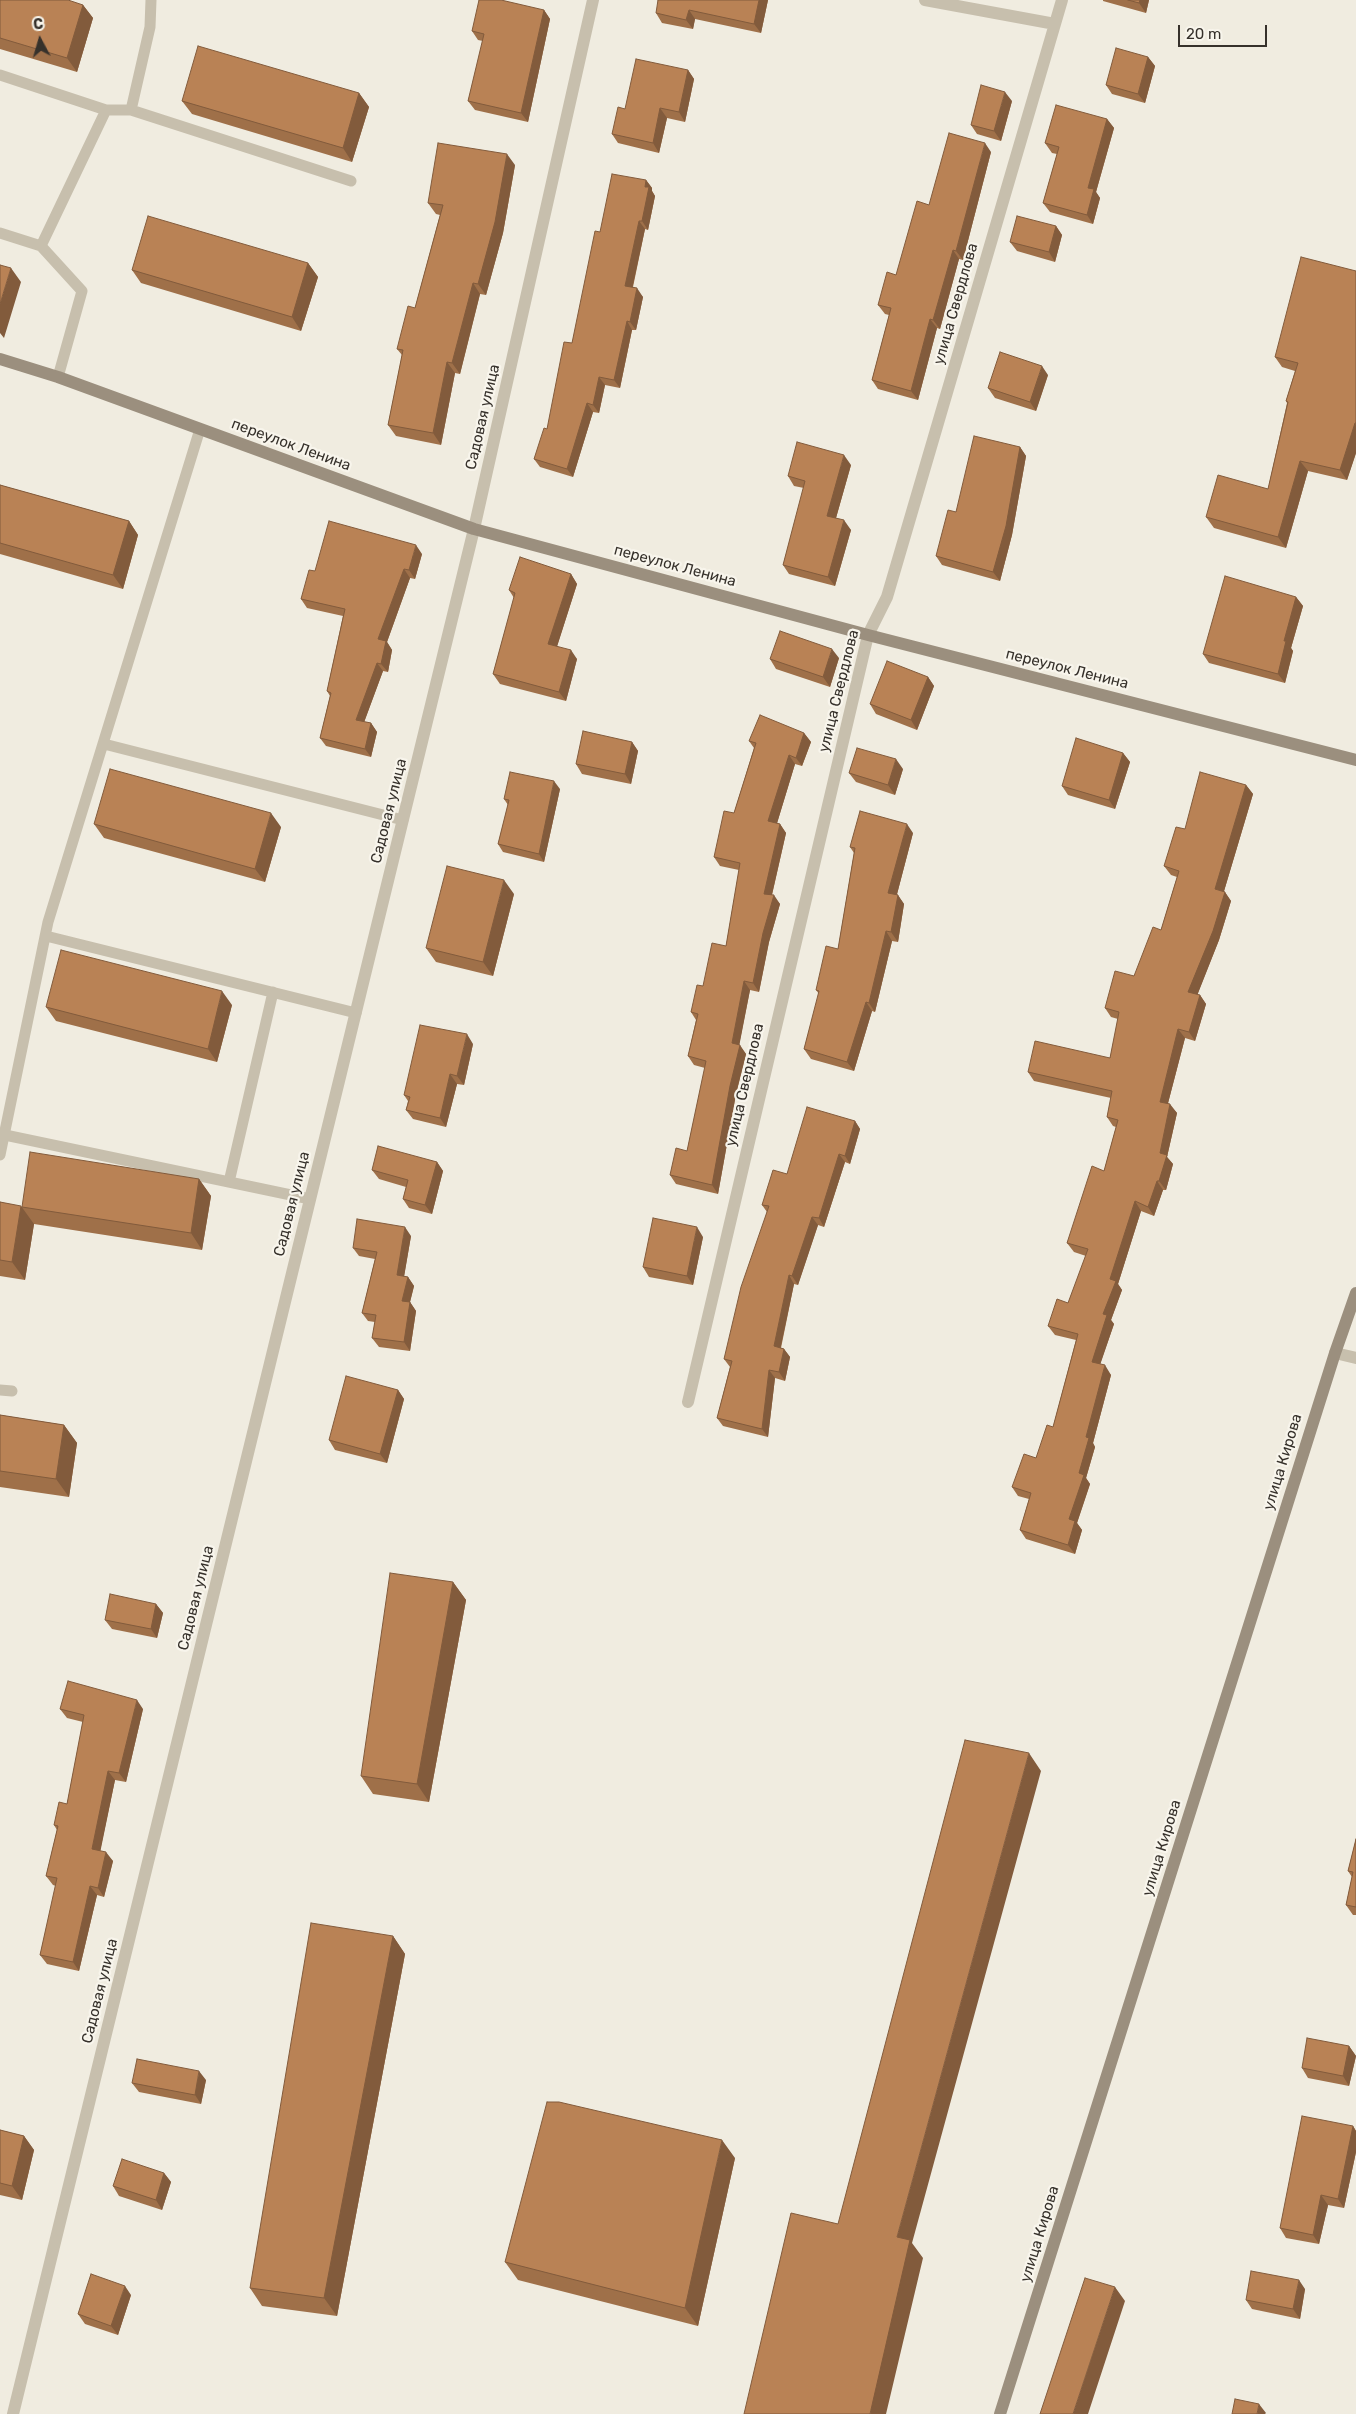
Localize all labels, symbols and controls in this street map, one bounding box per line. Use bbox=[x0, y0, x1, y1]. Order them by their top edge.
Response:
north arrow bbox=[15, 15, 65, 65]
scale bar bbox=[1181, 15, 1270, 47]
text: С bbox=[33, 16, 44, 34]
text: 20 m bbox=[1186, 25, 1221, 43]
street label: улица Свердлова bbox=[930, 241, 982, 367]
street label: Садовая улица bbox=[462, 363, 504, 471]
street label: переулок Ленина bbox=[229, 415, 353, 475]
street label: переулок Ленина bbox=[612, 541, 738, 591]
street label: улица Свердлова bbox=[815, 628, 863, 754]
street label: переулок Ленина bbox=[1004, 645, 1130, 693]
street label: Садовая улица bbox=[367, 757, 411, 865]
street label: улица Свердлова bbox=[722, 1022, 768, 1148]
street label: Садовая улица bbox=[270, 1150, 314, 1258]
street label: улица Кирова bbox=[1260, 1412, 1306, 1512]
street label: Садовая улица bbox=[174, 1544, 218, 1652]
street label: улица Кирова bbox=[1139, 1798, 1185, 1898]
street label: Садовая улица bbox=[78, 1937, 122, 2045]
street label: улица Кирова bbox=[1017, 2184, 1063, 2284]

